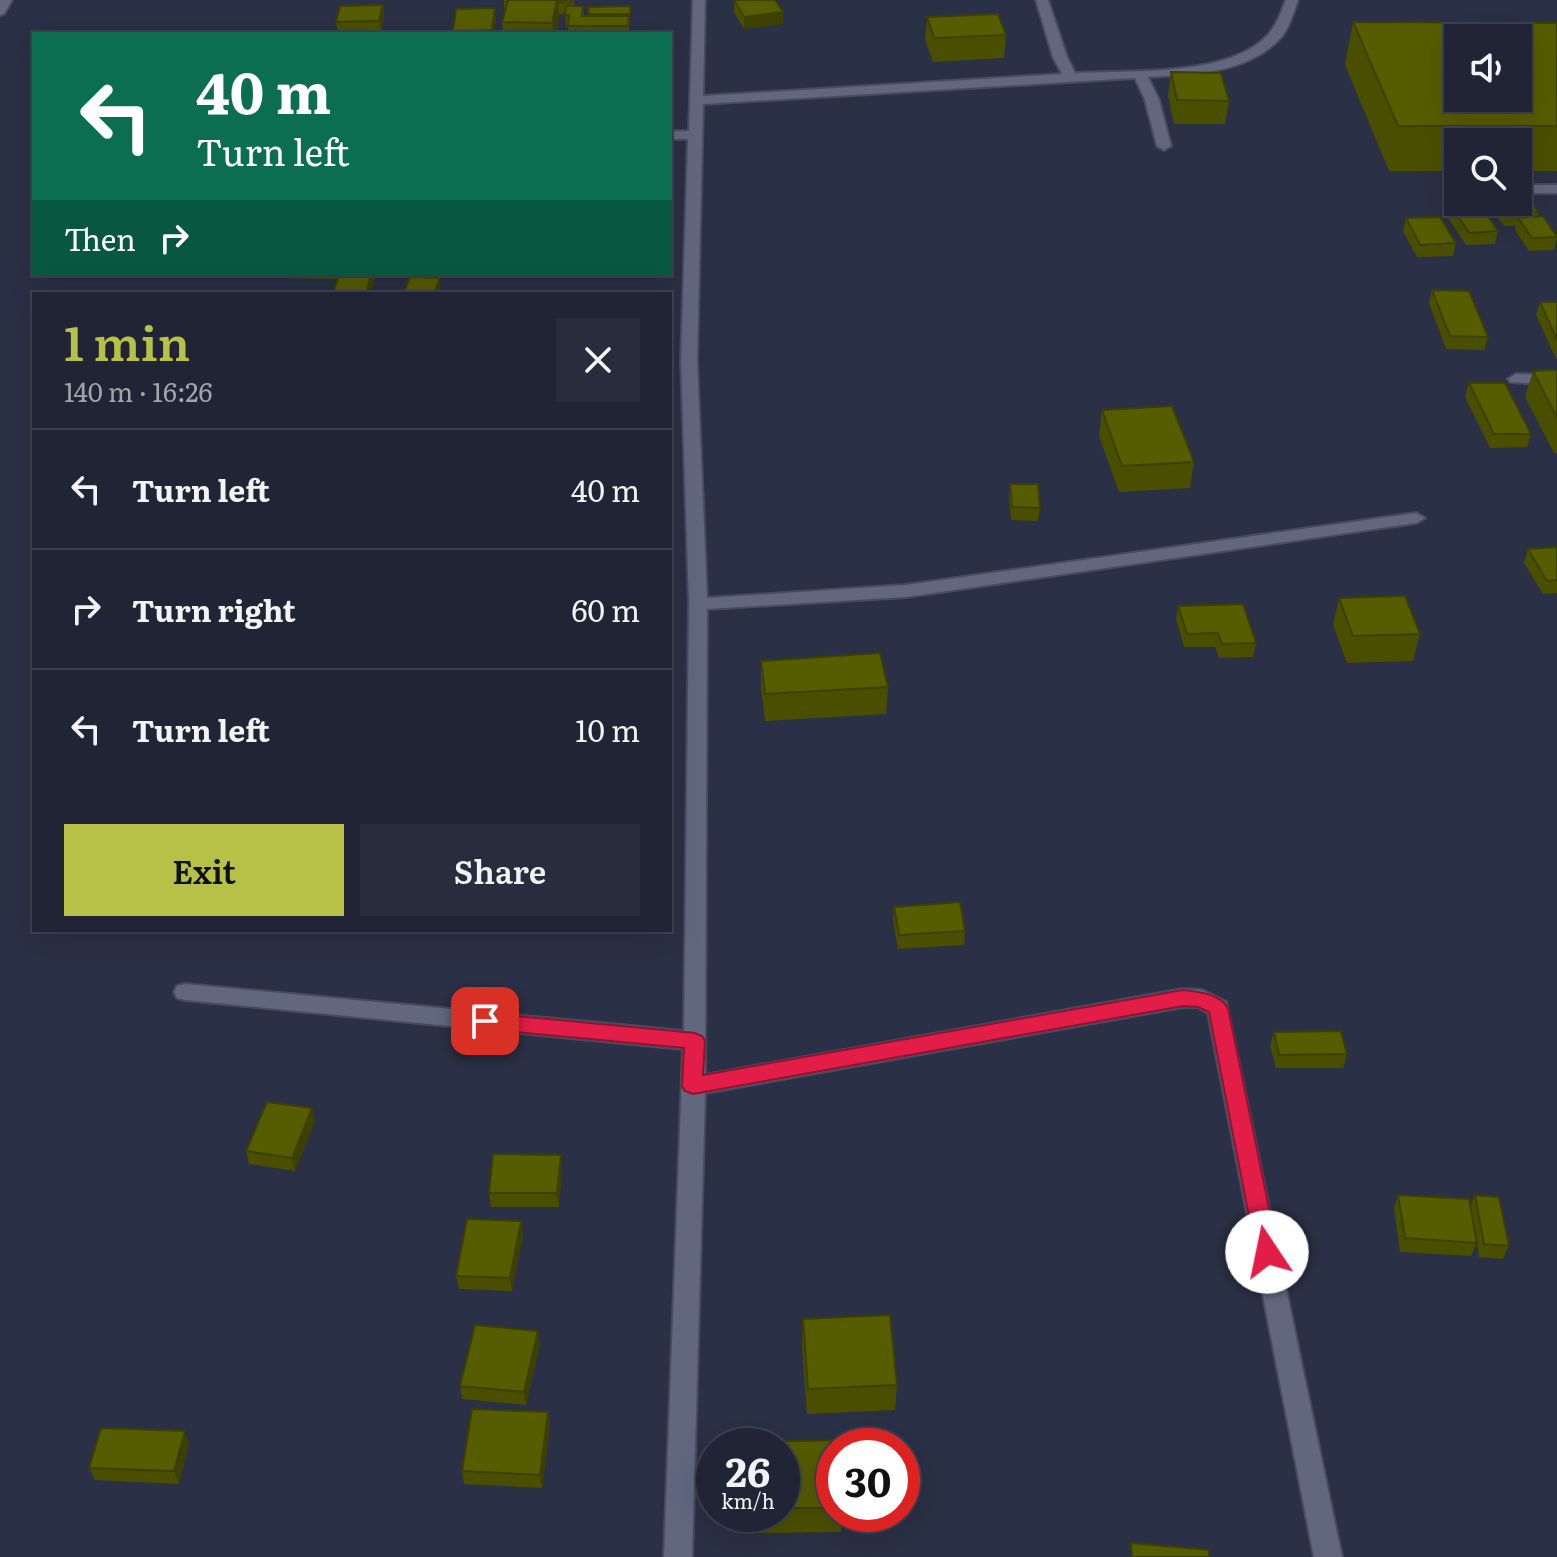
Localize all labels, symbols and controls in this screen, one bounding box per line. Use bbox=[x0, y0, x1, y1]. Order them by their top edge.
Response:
map controls bbox=[1444, 24, 1532, 216]
button: sound bbox=[1444, 24, 1532, 112]
text: 40 m bbox=[196, 48, 331, 131]
icon: left bbox=[64, 64, 168, 168]
text: Turn left bbox=[196, 124, 350, 177]
button: search bbox=[1444, 128, 1532, 216]
text: Then bbox=[64, 216, 136, 260]
icon: right bbox=[152, 216, 196, 260]
text: 1 min bbox=[64, 305, 190, 376]
button: close bbox=[556, 318, 640, 402]
text: 140 m · 16:26 bbox=[64, 371, 212, 410]
icon: left bbox=[64, 467, 108, 511]
text: Turn left bbox=[132, 467, 270, 511]
text: 40 m bbox=[571, 467, 640, 511]
icon: right bbox=[64, 587, 108, 631]
text: Turn right bbox=[132, 587, 296, 631]
text: 60 m bbox=[571, 587, 640, 631]
icon: left bbox=[64, 707, 108, 751]
text: Turn left bbox=[132, 707, 270, 751]
text: 10 m bbox=[575, 707, 640, 751]
button: Exit bbox=[64, 824, 344, 916]
button: Share bbox=[360, 824, 640, 916]
pin bbox=[451, 987, 519, 1055]
icon: arrive bbox=[463, 999, 507, 1043]
position arrow bbox=[1225, 1210, 1309, 1294]
speed limit sign: 30 bbox=[816, 1428, 920, 1532]
text: 26 bbox=[726, 1440, 770, 1499]
text: km/h bbox=[721, 1485, 775, 1515]

